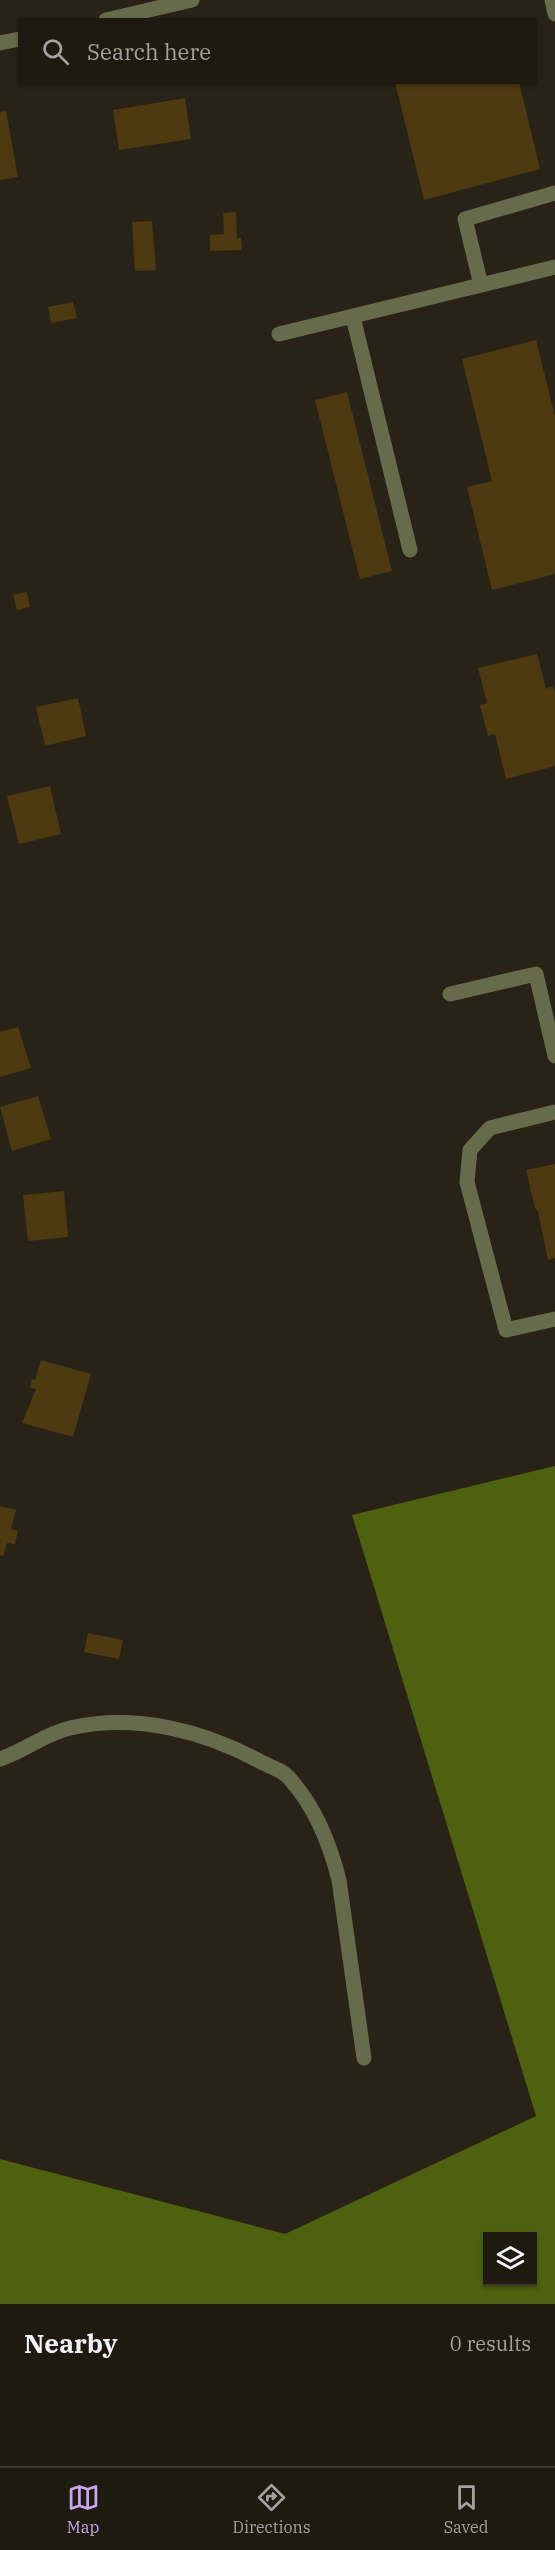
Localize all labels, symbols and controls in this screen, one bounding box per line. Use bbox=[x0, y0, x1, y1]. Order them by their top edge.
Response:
search box bbox=[18, 18, 537, 84]
icon: search bbox=[39, 35, 72, 68]
text: Search here bbox=[87, 37, 211, 66]
map controls bbox=[483, 2232, 537, 2286]
button: layers bbox=[483, 2232, 537, 2286]
text: Nearby bbox=[24, 2326, 118, 2360]
text: 0 results bbox=[450, 2330, 531, 2357]
tab: Map bbox=[67, 2481, 100, 2537]
tab: Directions bbox=[233, 2481, 311, 2537]
tab: Saved bbox=[444, 2481, 488, 2537]

